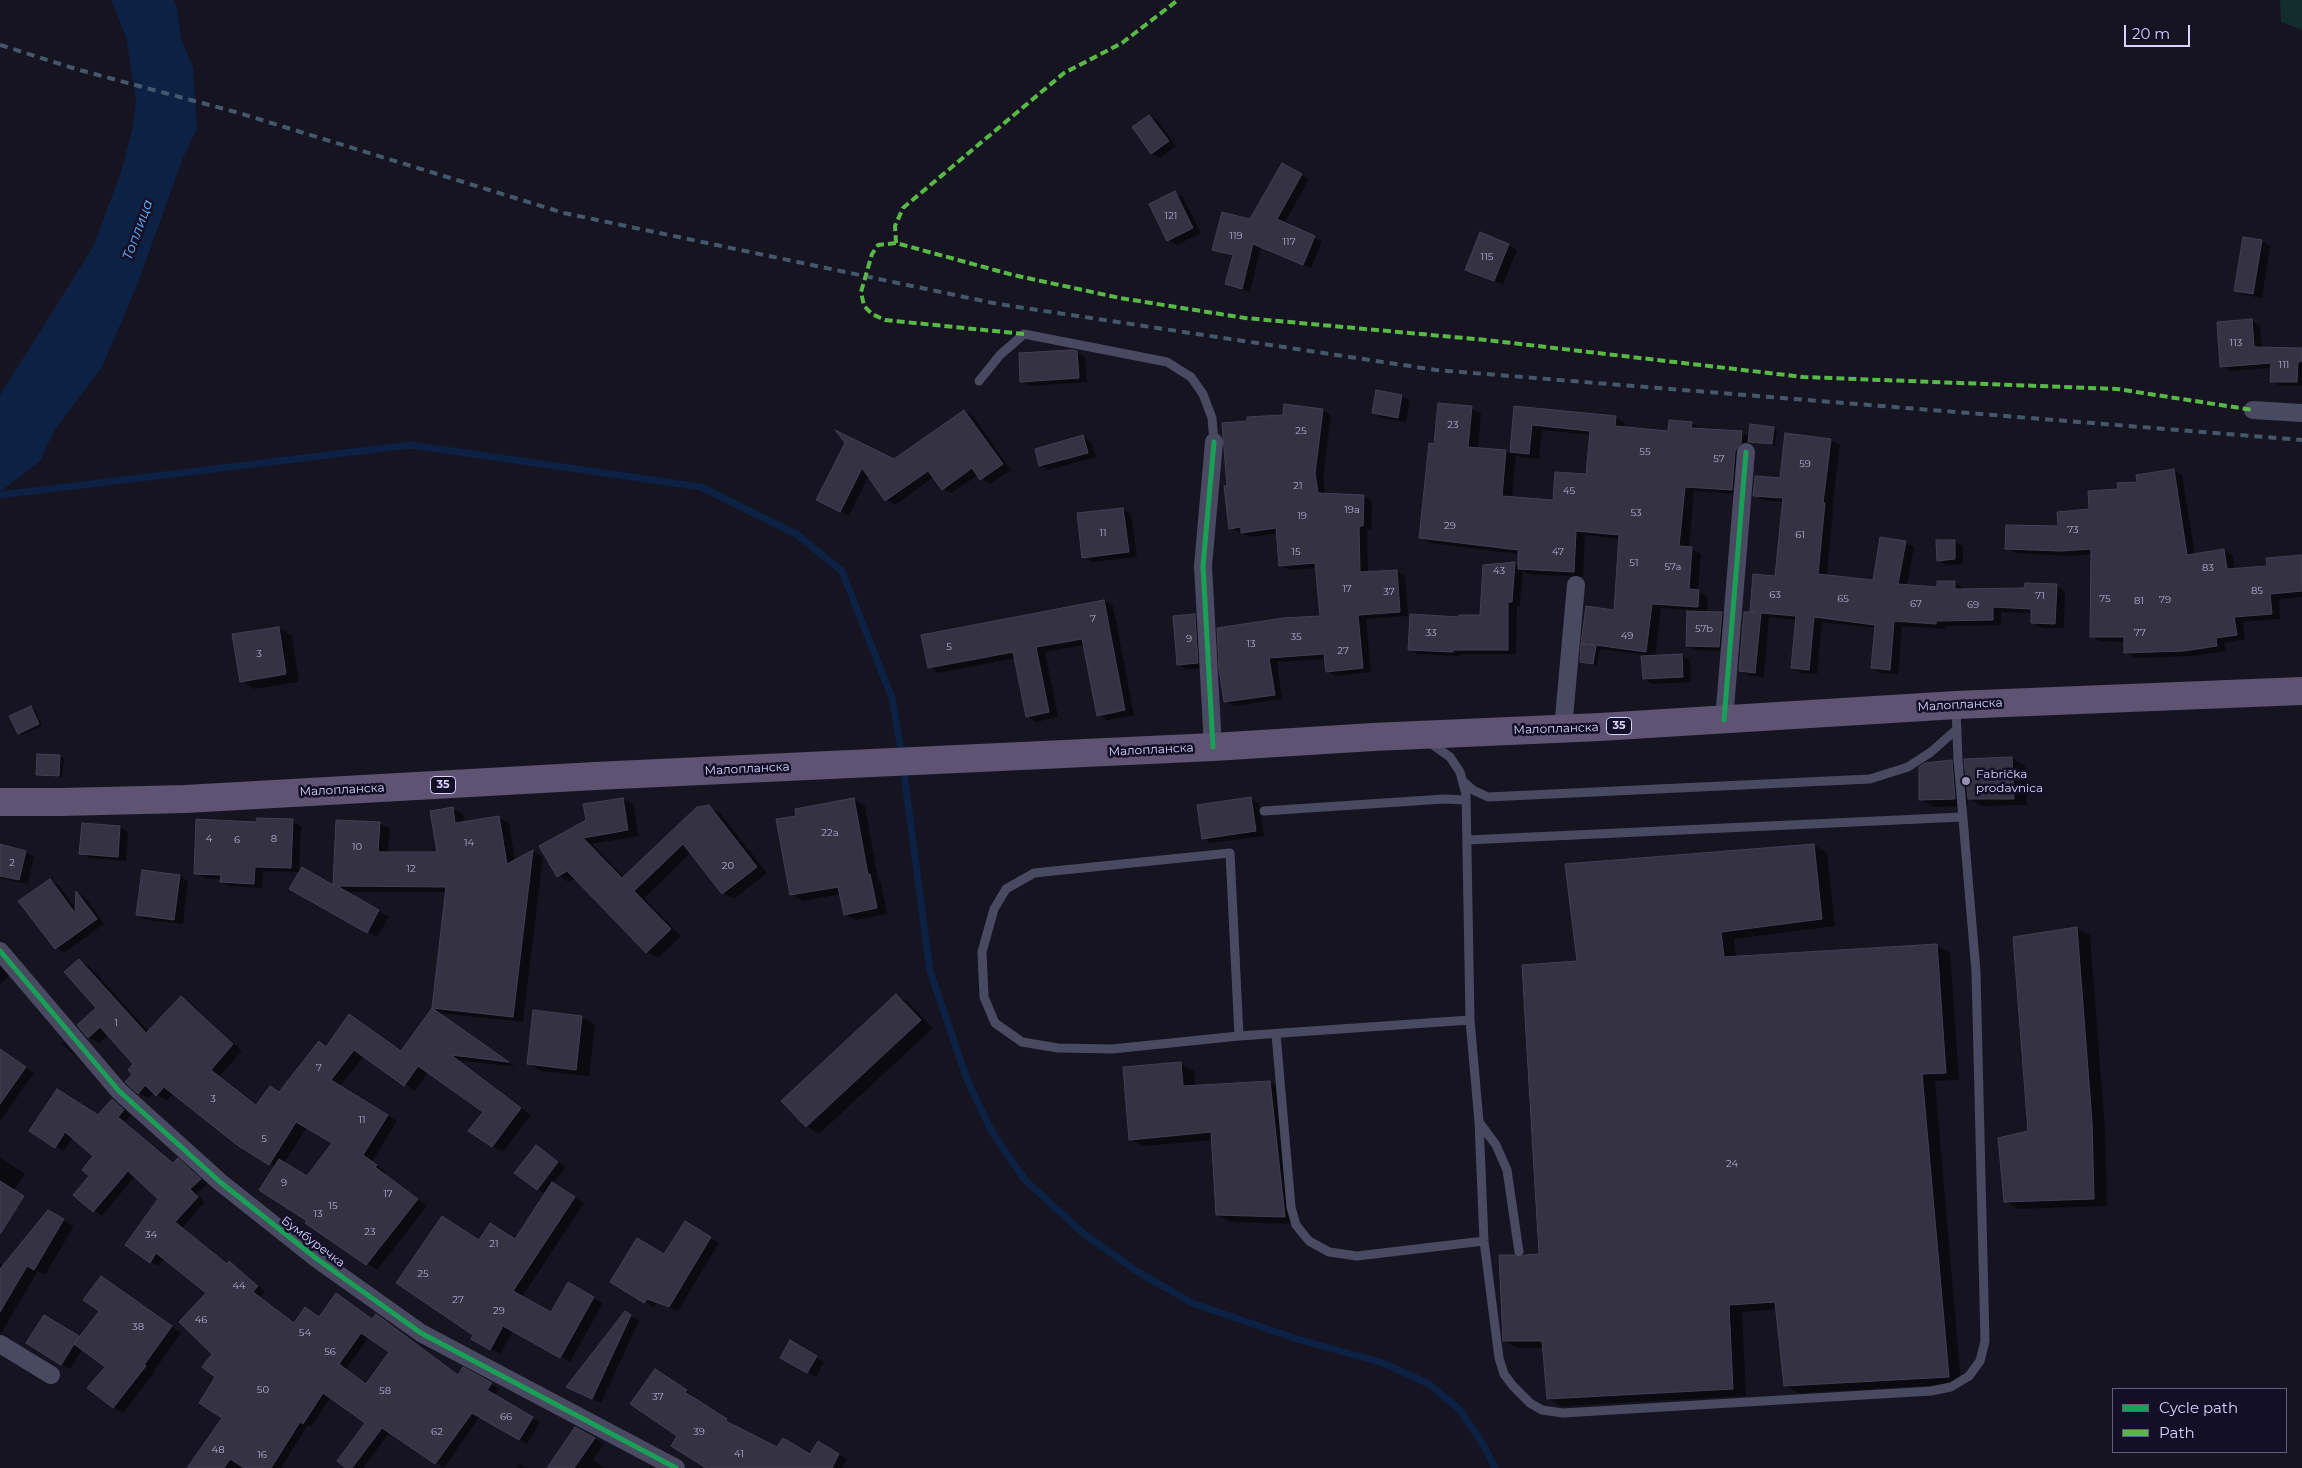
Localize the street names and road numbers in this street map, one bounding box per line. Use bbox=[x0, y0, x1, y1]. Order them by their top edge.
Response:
street label: Малопланска bbox=[1917, 696, 2003, 714]
road number: 35 bbox=[1606, 718, 1632, 734]
street label: Малопланска bbox=[1513, 720, 1599, 738]
street label: Малопланска bbox=[1108, 741, 1194, 759]
street label: Малопланска bbox=[704, 760, 790, 778]
road number: 35 bbox=[430, 776, 456, 794]
street label: Малопланска bbox=[299, 781, 385, 799]
street label: Бумбуречка bbox=[278, 1213, 348, 1271]

